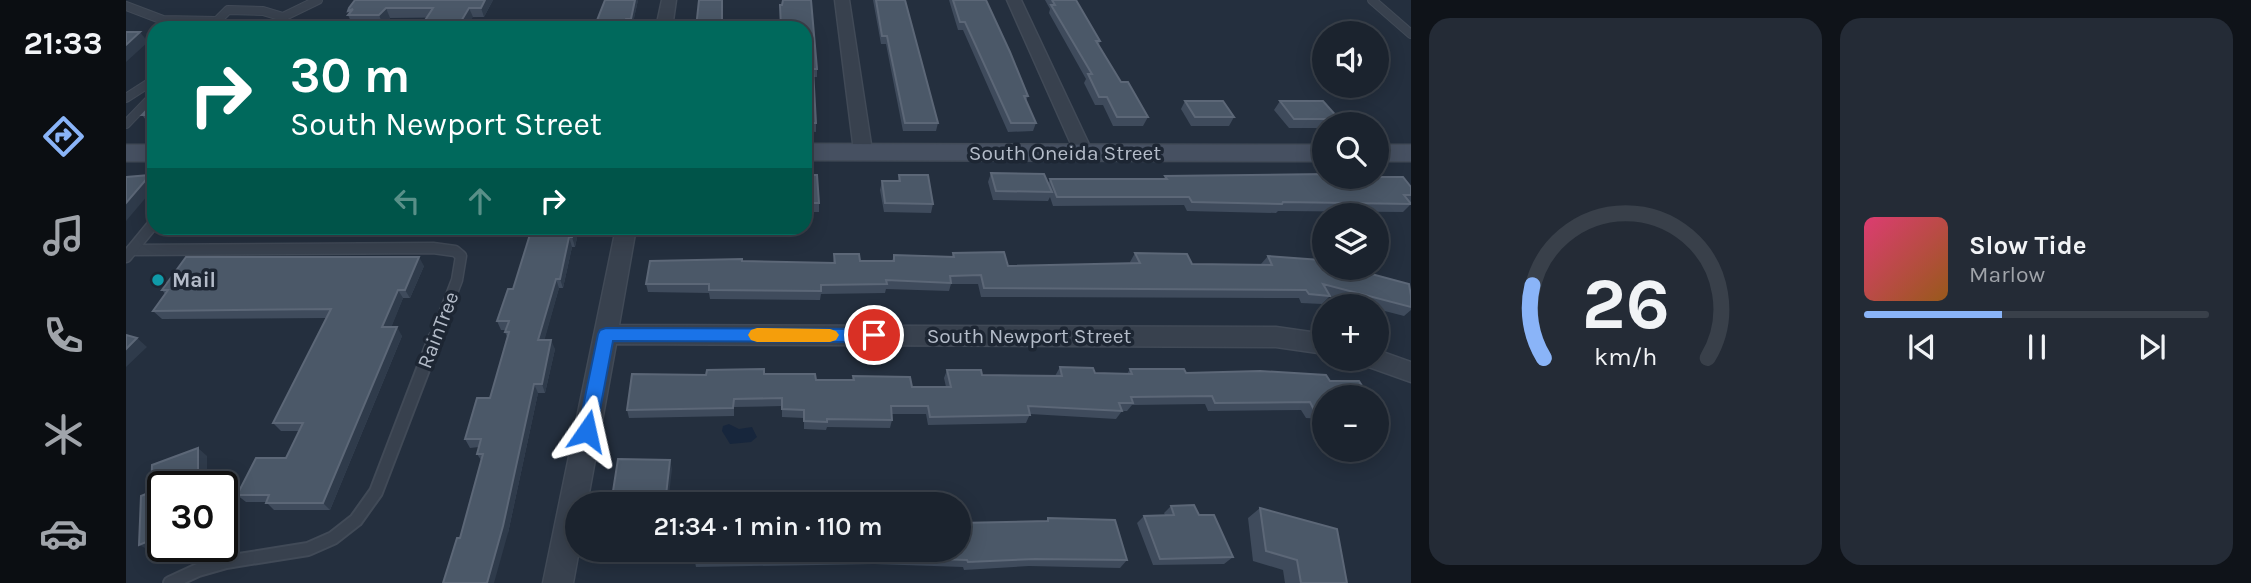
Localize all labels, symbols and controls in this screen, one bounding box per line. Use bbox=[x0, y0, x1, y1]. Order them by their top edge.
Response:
map controls bbox=[1312, 21, 1389, 462]
button: sound bbox=[1312, 21, 1389, 98]
text: 21:33 bbox=[23, 25, 103, 62]
text: 30 m bbox=[290, 47, 410, 104]
icon: right bbox=[175, 49, 266, 140]
text: South Newport Street bbox=[290, 106, 602, 143]
icon: directions bbox=[39, 112, 88, 161]
button: search bbox=[1312, 112, 1389, 189]
street label: South Oneida Street bbox=[969, 141, 1161, 165]
icon: left bbox=[388, 182, 426, 220]
icon: ahead bbox=[461, 182, 499, 220]
icon: right bbox=[534, 182, 572, 220]
button: layers bbox=[1312, 203, 1389, 280]
icon: music bbox=[39, 211, 88, 260]
text: Slow Tide bbox=[1969, 230, 2087, 261]
text: 26 bbox=[1581, 261, 1670, 346]
text: Marlow bbox=[1969, 261, 2045, 288]
place label: Mail bbox=[172, 268, 216, 292]
marker: Mail bbox=[150, 272, 166, 288]
street label: RainTree bbox=[412, 288, 464, 372]
button: + bbox=[1312, 294, 1389, 371]
pin bbox=[844, 305, 904, 365]
icon: phone bbox=[39, 311, 88, 360]
icon: arrive bbox=[855, 316, 893, 354]
street label: South Newport Street bbox=[927, 324, 1131, 348]
icon: previous bbox=[1903, 328, 1941, 366]
icon: pause bbox=[2018, 328, 2056, 366]
icon: next bbox=[2133, 328, 2171, 366]
text: km/h bbox=[1594, 341, 1657, 370]
button: − bbox=[1312, 385, 1389, 462]
position arrow bbox=[550, 394, 624, 468]
icon: climate bbox=[39, 410, 88, 459]
speed limit sign: 30 bbox=[147, 471, 238, 562]
icon: car bbox=[39, 509, 88, 558]
text: 21:34 · 1 min · 110 m bbox=[654, 511, 882, 542]

